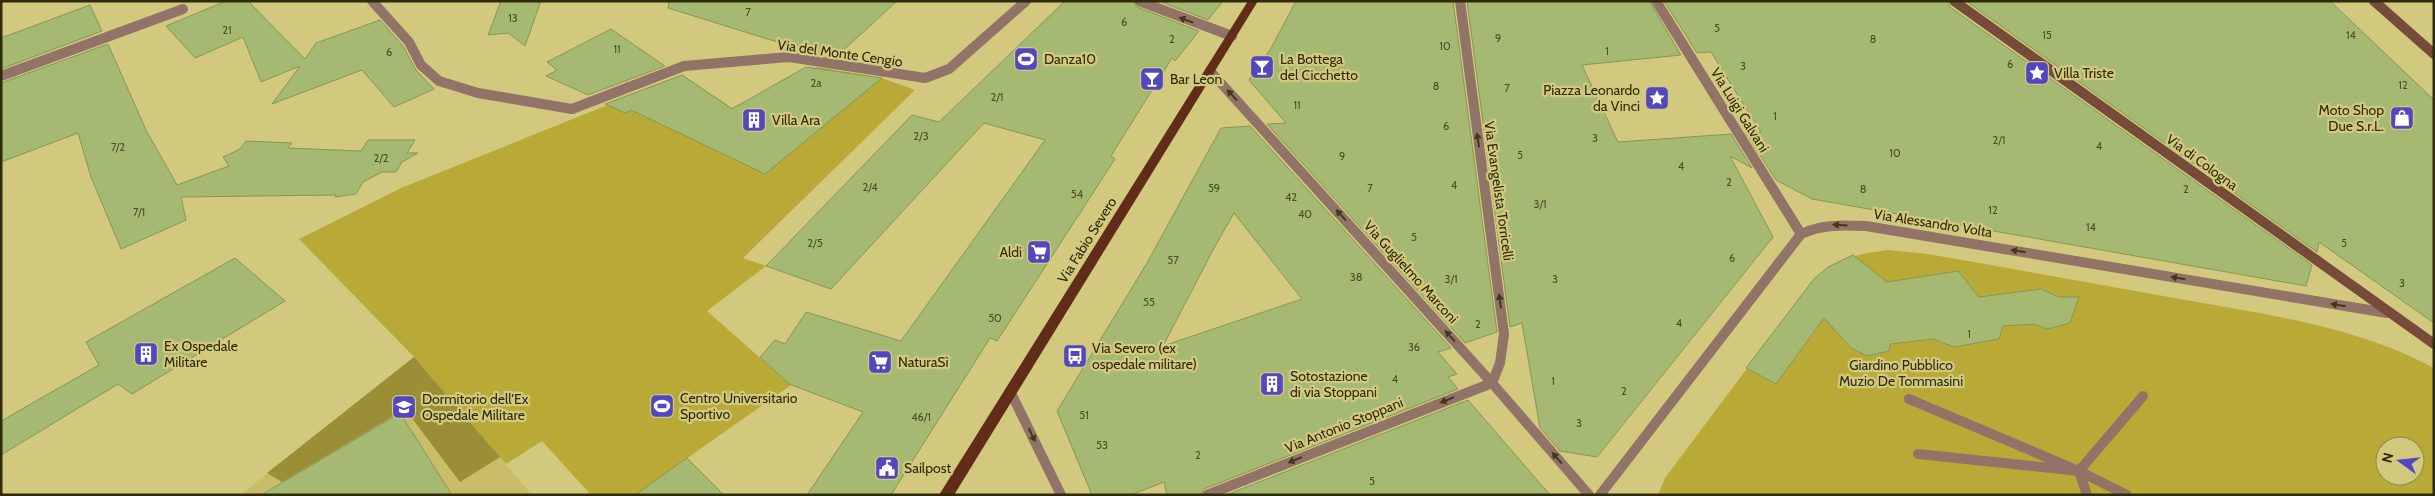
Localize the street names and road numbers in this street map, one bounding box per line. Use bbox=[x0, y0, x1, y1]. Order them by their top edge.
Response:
street label: Via del Monte Cengio bbox=[776, 35, 904, 71]
street label: Via Luigi Galvani bbox=[1707, 64, 1773, 156]
street label: Via Evangelista Torricelli bbox=[1480, 120, 1518, 262]
street label: Via di Cologna bbox=[2163, 130, 2242, 194]
street label: Via Fabio Severo bbox=[1053, 193, 1121, 286]
street label: Via Alessandro Volta bbox=[1872, 205, 1994, 241]
street label: Via Guglielmo Marconi bbox=[1360, 217, 1462, 327]
street label: Via Antonio Stoppani bbox=[1282, 393, 1406, 457]

